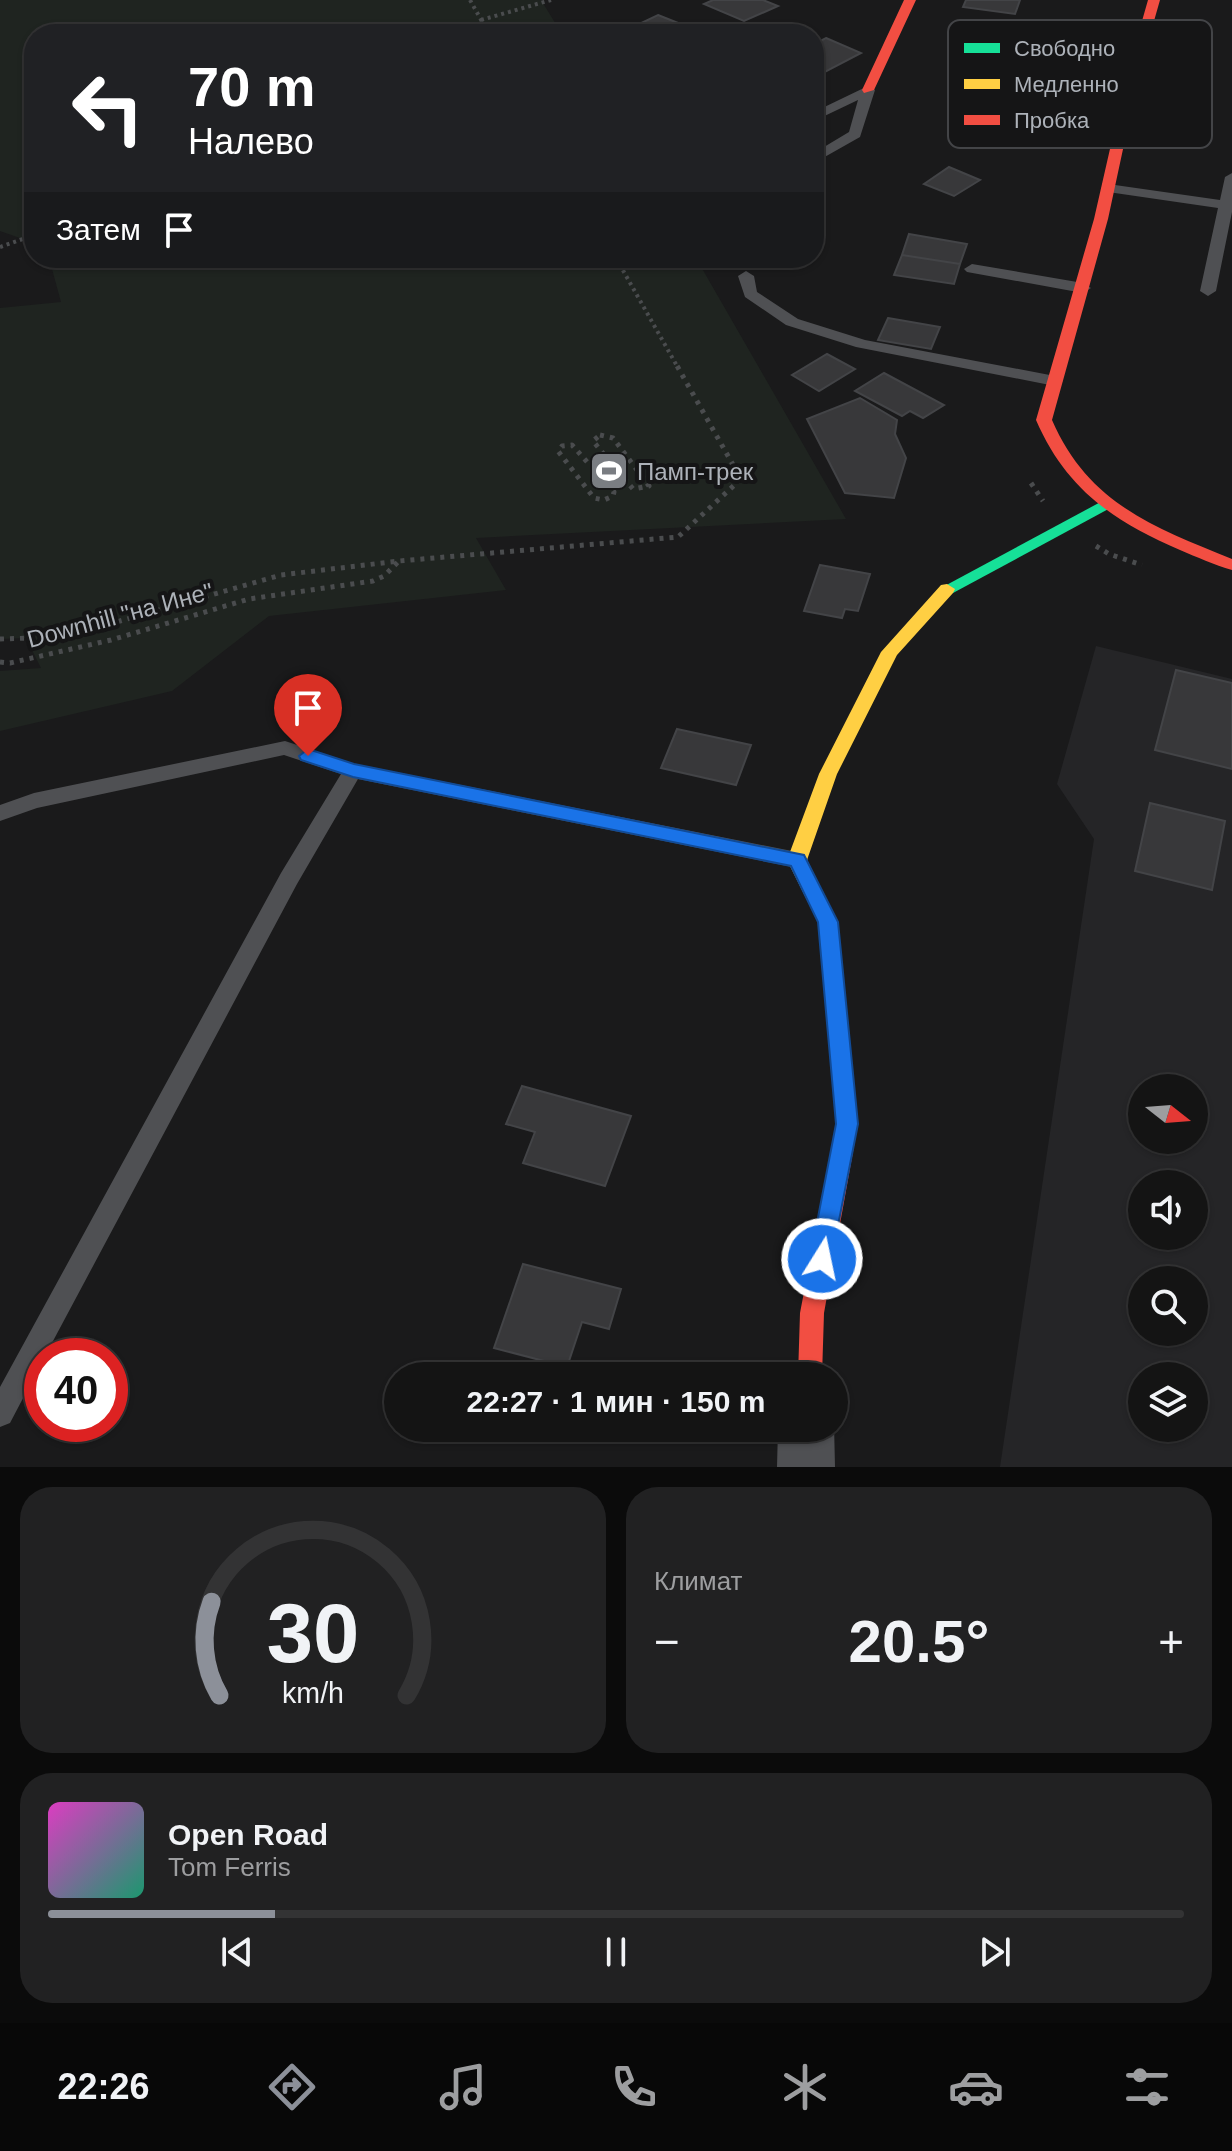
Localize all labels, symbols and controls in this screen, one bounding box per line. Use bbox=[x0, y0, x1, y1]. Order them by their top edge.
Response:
legend bbox=[948, 20, 1212, 148]
text: Свободно bbox=[1014, 36, 1115, 61]
text: 70 m bbox=[188, 55, 316, 118]
icon: left bbox=[56, 56, 160, 160]
text: Медленно bbox=[1014, 72, 1119, 97]
text: Пробка bbox=[1014, 108, 1090, 133]
text: Налево bbox=[188, 121, 314, 162]
icon: arrive bbox=[157, 208, 201, 252]
text: Затем bbox=[56, 213, 141, 246]
sports icon: Памп-трек bbox=[588, 450, 630, 492]
place label: Памп-трек bbox=[637, 458, 754, 485]
street label: Downhill "на Ине" bbox=[24, 577, 216, 653]
pin bbox=[274, 674, 342, 756]
icon: arrive bbox=[286, 686, 330, 730]
north arrow bbox=[1128, 1074, 1208, 1154]
map controls bbox=[1128, 1074, 1208, 1442]
button: sound bbox=[1128, 1170, 1208, 1250]
position arrow bbox=[780, 1217, 864, 1301]
button: search bbox=[1128, 1266, 1208, 1346]
speed limit sign: 40 bbox=[24, 1338, 128, 1442]
button: layers bbox=[1128, 1362, 1208, 1442]
text: 22:27 · 1 мин · 150 m bbox=[467, 1385, 765, 1418]
text: Климат bbox=[654, 1566, 743, 1596]
text: 30 bbox=[267, 1587, 359, 1680]
text: 20.5° bbox=[849, 1608, 989, 1675]
text: − bbox=[654, 1617, 680, 1666]
text: + bbox=[1158, 1617, 1184, 1666]
text: km/h bbox=[282, 1677, 344, 1709]
text: Open Road bbox=[168, 1818, 328, 1851]
text: Tom Ferris bbox=[168, 1852, 291, 1882]
icon: previous bbox=[215, 1930, 259, 1974]
icon: pause bbox=[594, 1930, 638, 1974]
icon: next bbox=[973, 1930, 1017, 1974]
icon: directions bbox=[264, 2059, 320, 2115]
icon: music bbox=[435, 2059, 491, 2115]
icon: phone bbox=[606, 2059, 662, 2115]
icon: climate bbox=[777, 2059, 833, 2115]
icon: car bbox=[948, 2059, 1004, 2115]
icon: filters bbox=[1119, 2059, 1175, 2115]
text: 22:26 bbox=[57, 2066, 150, 2107]

